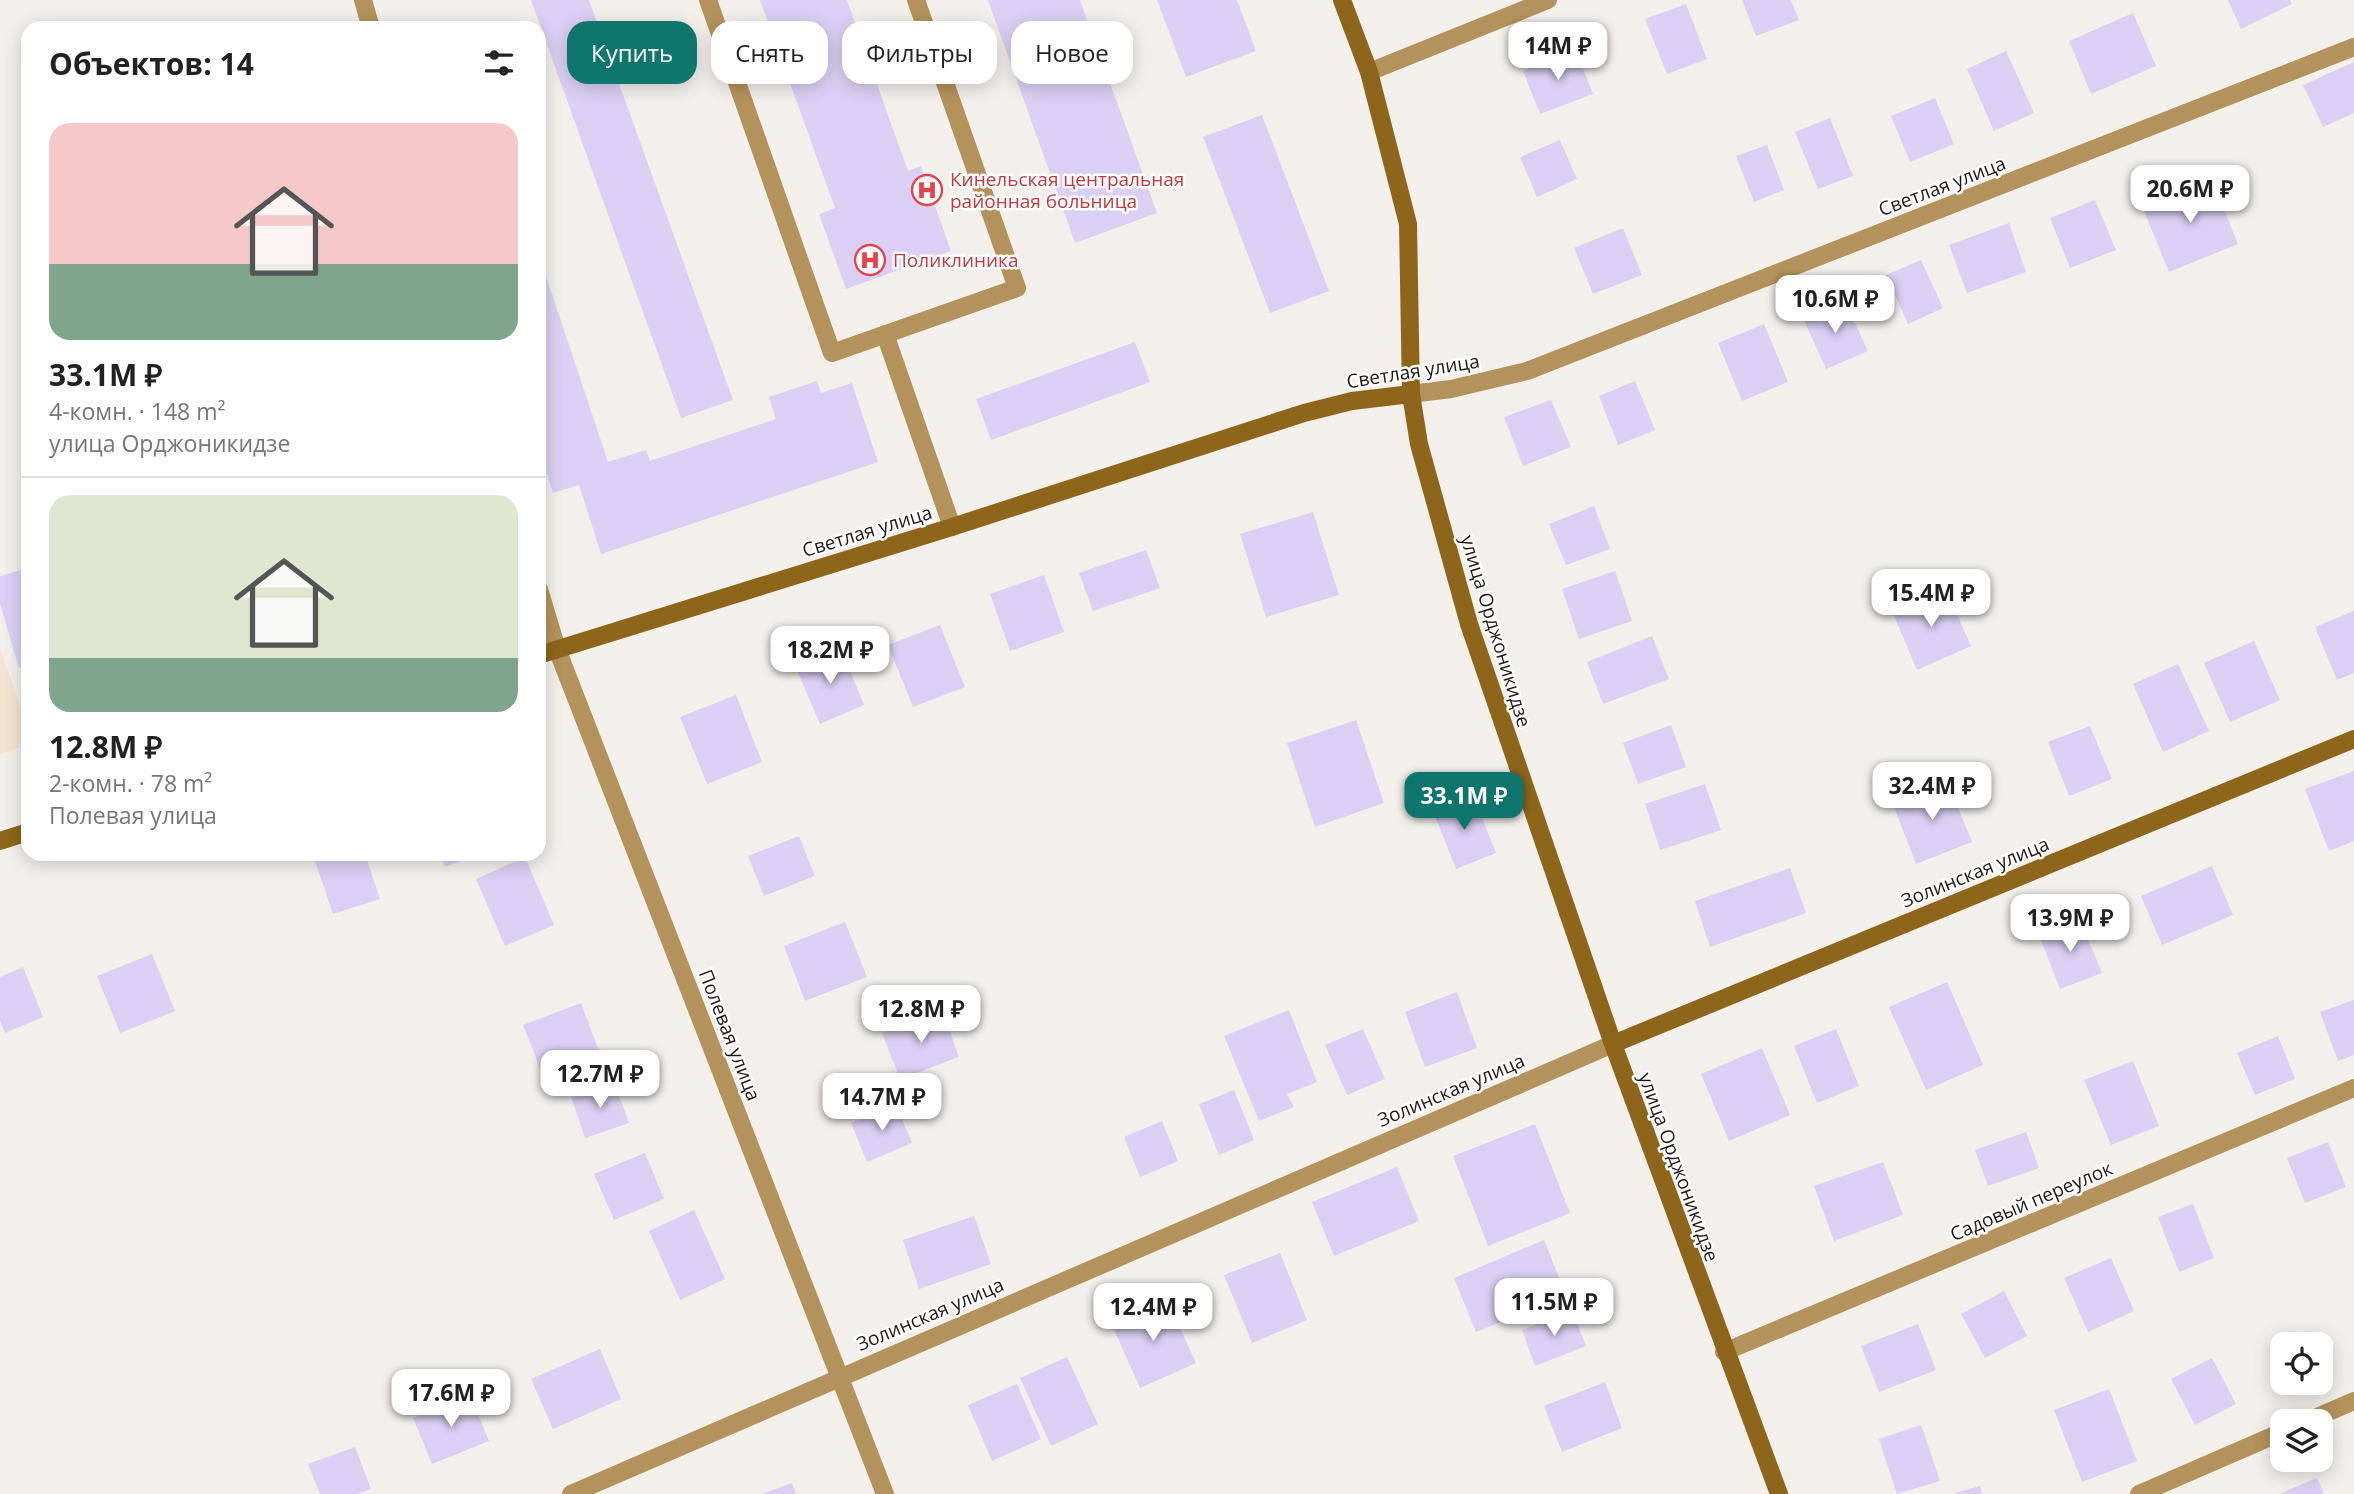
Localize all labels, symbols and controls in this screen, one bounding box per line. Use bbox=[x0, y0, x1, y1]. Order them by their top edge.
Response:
chip: Купить bbox=[567, 21, 697, 84]
chip: Снять bbox=[711, 21, 828, 84]
chip: Фильтры bbox=[842, 21, 997, 84]
chip: Новое bbox=[1011, 21, 1133, 84]
pin: 14M ₽ bbox=[1509, 22, 1607, 82]
text: 14M ₽ bbox=[1524, 29, 1592, 61]
text: Объектов: 14 bbox=[49, 43, 254, 84]
icon: filters bbox=[480, 44, 518, 82]
street label: Светлая улица bbox=[1875, 150, 2009, 222]
place label: Кинельская центральная районная больница bbox=[950, 166, 1184, 214]
pin: 20.6M ₽ bbox=[2125, 166, 2255, 225]
icon: home bbox=[221, 168, 347, 294]
text: 20.6M ₽ bbox=[2146, 172, 2234, 204]
hospital icon: Кинельская центральная районная больница bbox=[910, 173, 944, 207]
hospital icon: Поликлиника bbox=[853, 243, 887, 277]
place label: Поликлиника bbox=[893, 247, 1018, 273]
pin: 10.6M ₽ bbox=[1770, 276, 1900, 335]
text: 10.6M ₽ bbox=[1791, 282, 1879, 314]
street label: Светлая улица bbox=[1345, 348, 1481, 394]
text: 33.1M ₽ bbox=[49, 354, 163, 395]
text: 4-комн. · 148 m² bbox=[49, 395, 225, 427]
text: улица Орджоникидзе bbox=[49, 427, 290, 459]
street label: Светлая улица bbox=[799, 499, 935, 563]
street label: улица Орджоникидзе bbox=[1454, 532, 1538, 730]
icon: home bbox=[221, 540, 347, 666]
pin: 15.4M ₽ bbox=[1866, 570, 1996, 629]
text: 15.4M ₽ bbox=[1887, 576, 1975, 608]
pin: 18.2M ₽ bbox=[765, 626, 895, 686]
text: 18.2M ₽ bbox=[786, 633, 874, 665]
text: 12.8M ₽ bbox=[49, 726, 163, 767]
pin: 32.4M ₽ bbox=[1867, 762, 1997, 822]
text: 2-комн. · 78 m² bbox=[49, 767, 212, 799]
text: 32.4M ₽ bbox=[1888, 769, 1976, 801]
pin: 33.1M ₽ bbox=[1399, 772, 1529, 832]
text: 33.1M ₽ bbox=[1420, 779, 1508, 811]
text: Полевая улица bbox=[49, 799, 217, 831]
street label: Золинская улица bbox=[1897, 830, 2053, 914]
pin: 13.9M ₽ bbox=[2005, 894, 2135, 954]
text: 13.9M ₽ bbox=[2026, 901, 2114, 933]
street label: Полевая улица bbox=[693, 966, 767, 1104]
pin: 12.8M ₽ bbox=[856, 986, 986, 1045]
text: 12.8M ₽ bbox=[877, 992, 965, 1024]
street label: Золинская улица bbox=[1374, 1047, 1528, 1133]
pin: 12.7M ₽ bbox=[535, 1050, 665, 1110]
text: 12.7M ₽ bbox=[556, 1057, 644, 1089]
street label: улица Орджоникидзе bbox=[1633, 1069, 1725, 1265]
pin: 14.7M ₽ bbox=[817, 1074, 947, 1133]
text: 14.7M ₽ bbox=[838, 1080, 926, 1112]
street label: Садовый переулок bbox=[1946, 1155, 2116, 1247]
street label: Золинская улица bbox=[853, 1271, 1007, 1357]
pin: 11.5M ₽ bbox=[1489, 1278, 1619, 1338]
pin: 12.4M ₽ bbox=[1088, 1284, 1218, 1343]
text: 11.5M ₽ bbox=[1510, 1285, 1598, 1317]
text: 12.4M ₽ bbox=[1109, 1290, 1197, 1322]
map controls bbox=[2270, 1332, 2333, 1472]
button: locate bbox=[2270, 1332, 2333, 1395]
pin: 17.6M ₽ bbox=[386, 1370, 516, 1429]
text: 17.6M ₽ bbox=[407, 1376, 495, 1408]
button: layers bbox=[2270, 1409, 2333, 1472]

